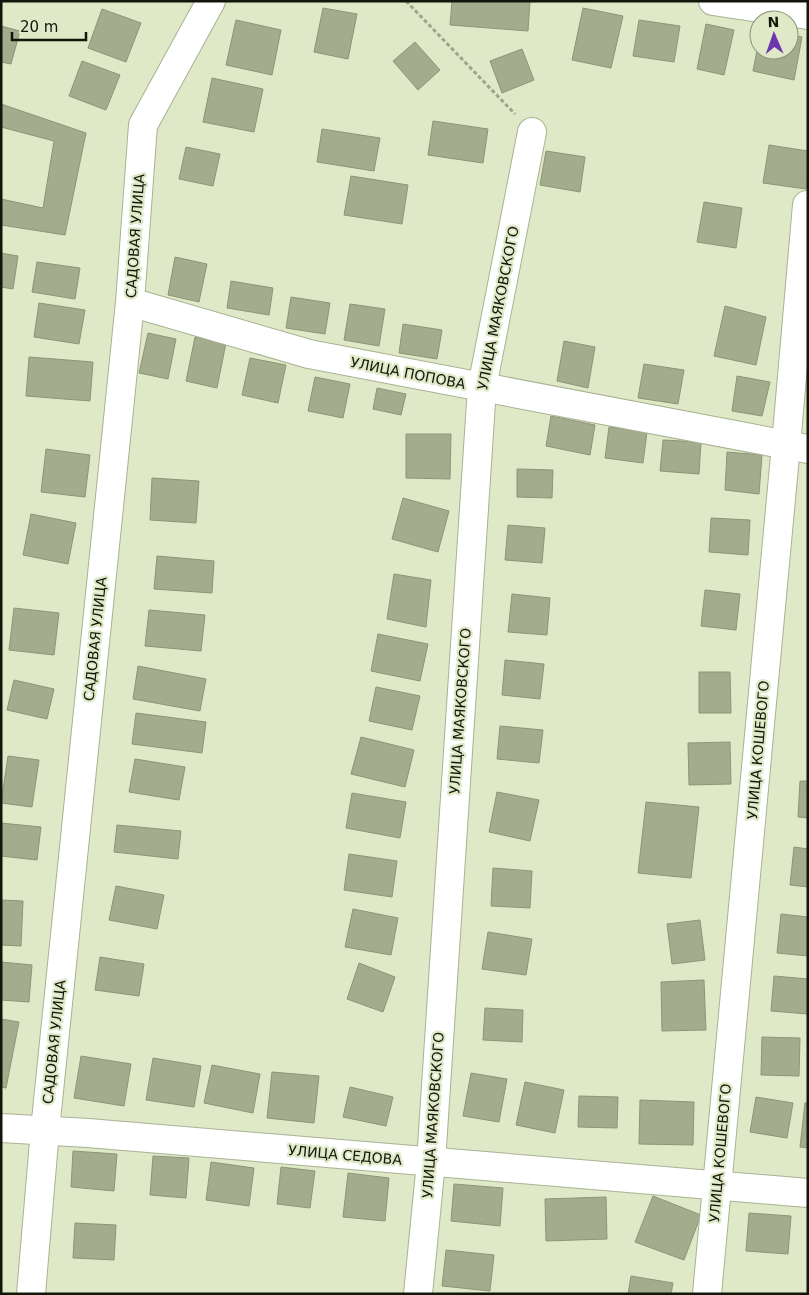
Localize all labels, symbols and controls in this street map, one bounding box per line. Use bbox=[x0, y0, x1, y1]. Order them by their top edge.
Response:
scale bar bbox=[12, 10, 86, 42]
north arrow bbox=[749, 10, 799, 60]
text: N bbox=[767, 14, 780, 30]
text: 20 m bbox=[20, 18, 58, 36]
street label: САДОВАЯ УЛИЦА bbox=[123, 173, 147, 299]
street label: УЛИЦА МАЯКОВСКОГО bbox=[474, 225, 522, 391]
street label: УЛИЦА ПОПОВА bbox=[349, 354, 467, 392]
street label: САДОВАЯ УЛИЦА bbox=[81, 576, 110, 702]
street label: УЛИЦА МАЯКОВСКОГО bbox=[446, 627, 474, 795]
street label: УЛИЦА КОШЕВОГО bbox=[744, 680, 772, 820]
street label: САДОВАЯ УЛИЦА bbox=[40, 979, 69, 1105]
street label: УЛИЦА МАЯКОВСКОГО bbox=[419, 1031, 447, 1199]
street label: УЛИЦА КОШЕВОГО bbox=[706, 1083, 734, 1223]
street label: УЛИЦА СЕДОВА bbox=[287, 1142, 403, 1168]

